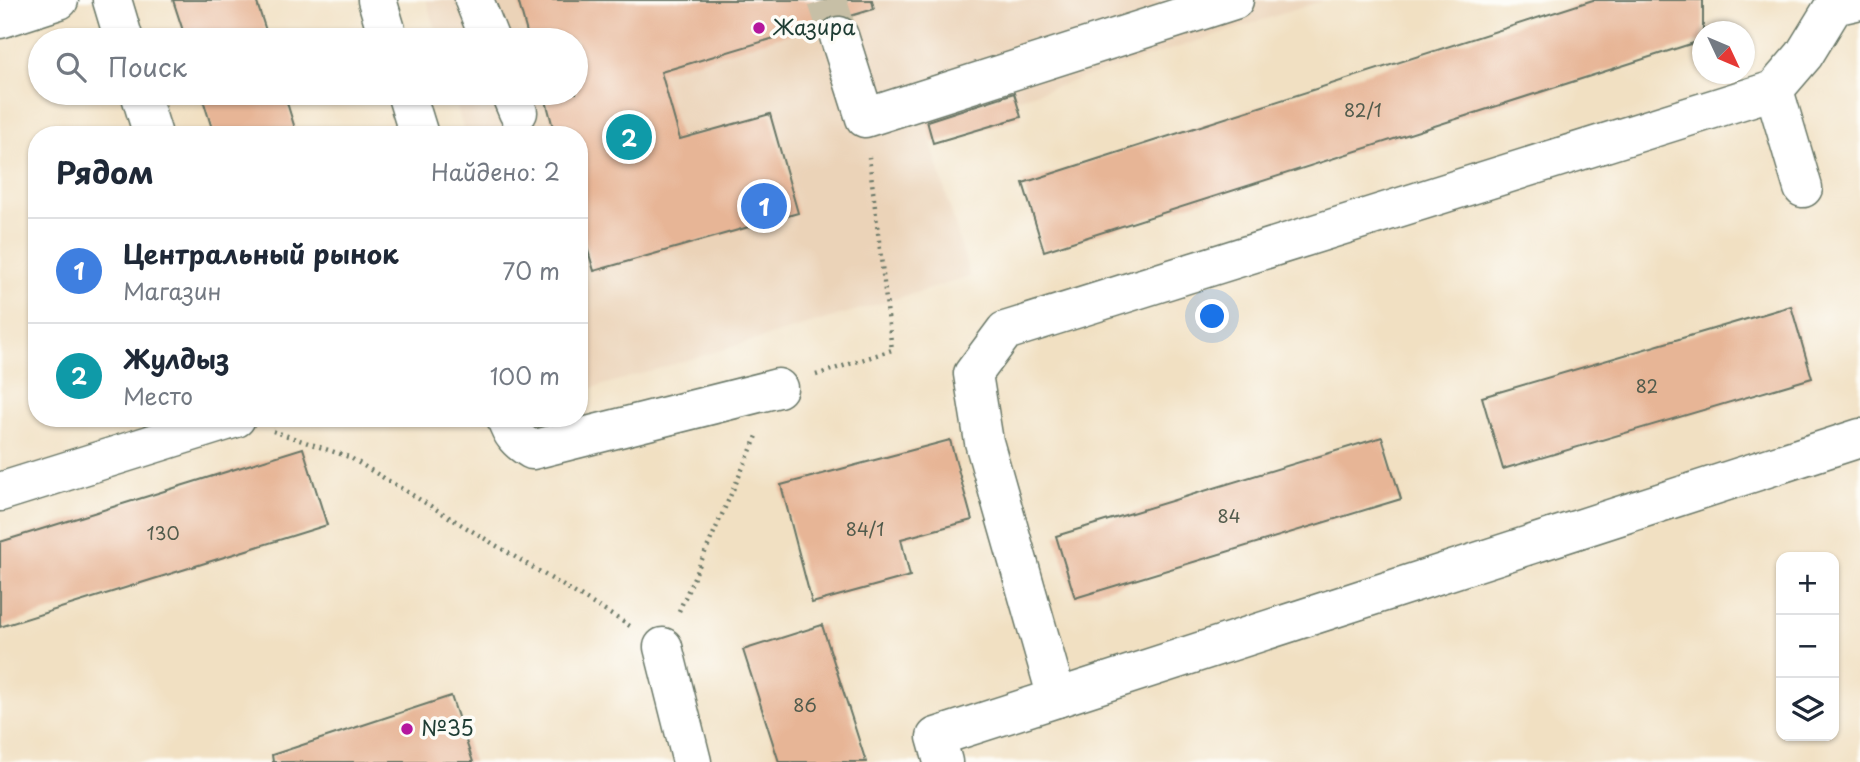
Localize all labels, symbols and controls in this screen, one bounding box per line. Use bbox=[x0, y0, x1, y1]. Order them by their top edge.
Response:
place label: Жазира bbox=[772, 10, 856, 42]
marker: Жазира bbox=[751, 20, 767, 36]
north arrow bbox=[1692, 21, 1755, 84]
search box bbox=[28, 28, 588, 105]
text: Поиск bbox=[108, 47, 187, 86]
icon: search bbox=[52, 48, 90, 86]
house number: 82/1 bbox=[1344, 96, 1382, 123]
pin: 2 bbox=[606, 111, 652, 163]
text: Рядом bbox=[56, 149, 154, 194]
text: Найдено: 2 bbox=[431, 154, 560, 189]
pin: 1 bbox=[741, 180, 787, 232]
text: Центральный рынок bbox=[123, 234, 399, 273]
text: 1 bbox=[74, 253, 85, 288]
text: 70 m bbox=[502, 253, 560, 288]
text: Магазин bbox=[123, 273, 222, 308]
your location bbox=[1195, 299, 1229, 333]
text: Жулдыз bbox=[123, 339, 229, 378]
text: 2 bbox=[71, 358, 87, 393]
text: 100 m bbox=[490, 358, 560, 393]
house number: 82 bbox=[1636, 372, 1658, 399]
text: Место bbox=[123, 378, 193, 413]
house number: 84 bbox=[1217, 502, 1241, 529]
house number: 84/1 bbox=[846, 515, 884, 542]
house number: 130 bbox=[146, 519, 180, 546]
map controls bbox=[1776, 552, 1839, 741]
button: + bbox=[1776, 552, 1839, 615]
button: − bbox=[1776, 615, 1839, 678]
button: layers bbox=[1776, 678, 1839, 741]
house number: 86 bbox=[793, 691, 817, 718]
place label: №35 bbox=[421, 711, 474, 743]
marker: №35 bbox=[399, 721, 415, 737]

